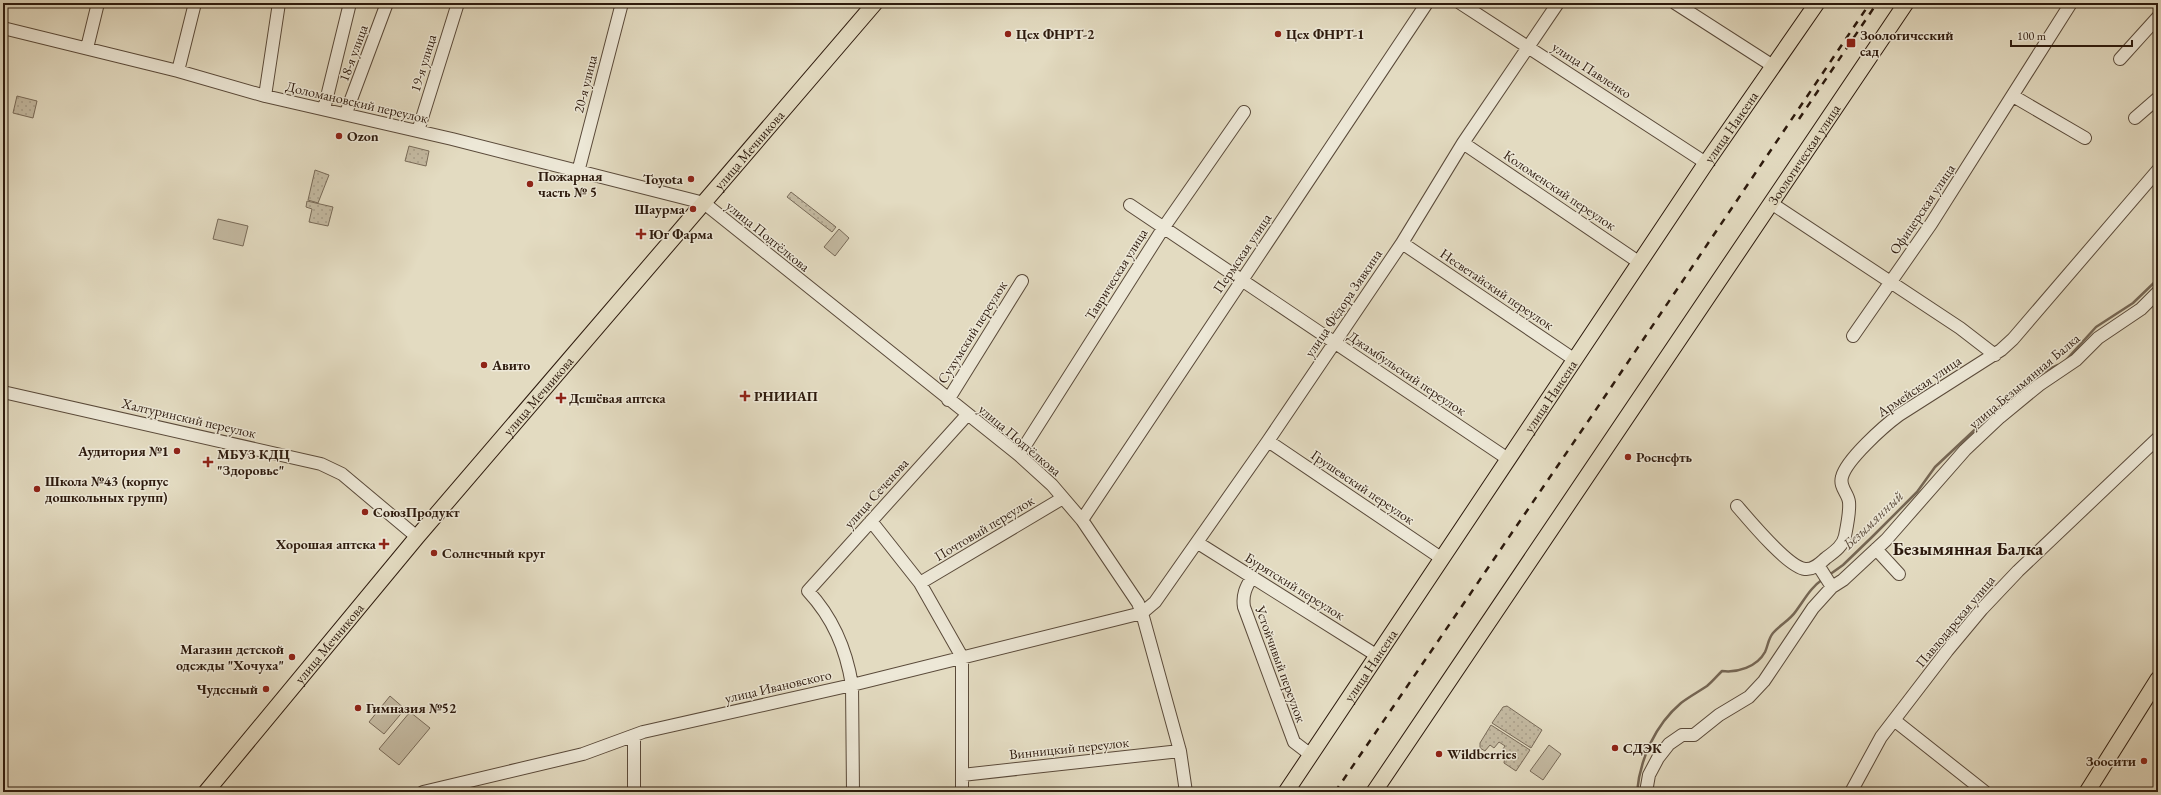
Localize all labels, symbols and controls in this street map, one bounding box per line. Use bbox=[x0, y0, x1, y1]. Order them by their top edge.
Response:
street label: 18-я улица bbox=[334, 22, 372, 84]
scale bar bbox=[2011, 22, 2132, 48]
place label: Цех ФНРТ-2 bbox=[1016, 25, 1095, 43]
place label: Цех ФНРТ-1 bbox=[1286, 25, 1365, 43]
place label: Зоологический сад bbox=[1860, 26, 1953, 60]
text: 100 m bbox=[2017, 28, 2047, 44]
marker: Цех ФНРТ-2 bbox=[1003, 29, 1013, 39]
marker: Цех ФНРТ-1 bbox=[1273, 29, 1283, 39]
street label: 19-я улица bbox=[406, 32, 440, 94]
marker: Зоологический сад bbox=[1845, 37, 1857, 49]
street label: улица Павленко bbox=[1549, 38, 1635, 102]
street label: 20-я улица bbox=[569, 53, 601, 115]
street label: Доломановский переулок bbox=[284, 77, 430, 127]
street label: улица Нансена bbox=[1700, 87, 1762, 167]
street label: Зоологическая улица bbox=[1764, 100, 1845, 208]
street label: улица Мечникова bbox=[710, 106, 788, 193]
place label: Ozon bbox=[347, 127, 379, 145]
marker: Ozon bbox=[334, 131, 344, 141]
street label: Коломенский переулок bbox=[1500, 146, 1620, 234]
street label: Офицерская улица bbox=[1885, 160, 1959, 258]
place label: Пожарная часть № 5 bbox=[538, 167, 603, 201]
place label: Toyota bbox=[643, 170, 684, 188]
marker: Toyota bbox=[686, 174, 696, 184]
marker: Пожарная часть № 5 bbox=[525, 179, 535, 189]
street label: улица Подтёлкова bbox=[722, 197, 814, 276]
place label: Шаурма bbox=[635, 200, 686, 218]
marker: Шаурма bbox=[688, 204, 698, 214]
street label: Пермская улица bbox=[1209, 209, 1275, 296]
street label: Таврическая улица bbox=[1081, 224, 1152, 323]
place label: Юг Фарма bbox=[649, 225, 714, 243]
marker: Юг Фарма bbox=[636, 229, 646, 239]
street label: Несветайский переулок bbox=[1437, 244, 1558, 334]
street label: улица Фёдора Зявкина bbox=[1300, 245, 1386, 361]
street label: Сухумский переулок bbox=[933, 277, 1011, 387]
street label: Джамбульский переулок bbox=[1344, 327, 1470, 420]
street label: улица Безымянная Балка bbox=[1965, 329, 2084, 433]
street label: Армейская улица bbox=[1873, 351, 1965, 421]
street label: улица Мечникова bbox=[499, 352, 578, 439]
place label: Авито bbox=[491, 356, 530, 374]
street label: улица Нансена bbox=[1520, 356, 1581, 436]
marker: Авито bbox=[479, 360, 489, 370]
place label: РНИИАП bbox=[754, 387, 818, 405]
place label: Дешёвая аптека bbox=[569, 389, 666, 407]
marker: РНИИАП bbox=[739, 390, 751, 402]
marker: Дешёвая аптека bbox=[556, 393, 566, 403]
street label: Халтуринский переулок bbox=[119, 394, 258, 442]
street label: улица Подтёлкова bbox=[975, 400, 1065, 480]
place label: Аудитория №1 bbox=[77, 442, 169, 460]
place label: МБУЗ КДЦ "Здоровье" bbox=[217, 445, 290, 479]
marker: Аудитория №1 bbox=[172, 446, 182, 456]
street label: Грушевский переулок bbox=[1308, 446, 1418, 528]
place label: Роснефть bbox=[1636, 448, 1693, 466]
marker: Роснефть bbox=[1623, 452, 1633, 462]
street label: улица Сеченова bbox=[840, 454, 913, 532]
marker: МБУЗ КДЦ "Здоровье" bbox=[202, 456, 214, 468]
place label: Школа №43 (корпус дошкольных групп) bbox=[45, 472, 169, 506]
marker: Школа №43 (корпус дошкольных групп) bbox=[32, 484, 42, 494]
water label: Безымянный bbox=[1838, 486, 1907, 554]
street label: Почтовый переулок bbox=[931, 491, 1038, 565]
place label: СоюзПродукт bbox=[373, 503, 460, 521]
marker: СоюзПродукт bbox=[360, 507, 370, 517]
place label: Хорошая аптека bbox=[275, 535, 377, 553]
district label: Безымянная Балка bbox=[1893, 537, 2043, 560]
marker: Хорошая аптека bbox=[379, 539, 389, 549]
place label: Солнечный круг bbox=[442, 544, 546, 562]
marker: Солнечный круг bbox=[429, 548, 439, 558]
street label: Бурятский переулок bbox=[1242, 548, 1349, 624]
street label: Павлодарская улица bbox=[1911, 571, 1999, 671]
street label: улица Мечникова bbox=[290, 599, 368, 687]
street label: Устойчивый переулок bbox=[1251, 602, 1311, 725]
street label: улица Нансена bbox=[1340, 626, 1401, 705]
place label: Магазин детской одежды "Хочуха" bbox=[176, 640, 284, 674]
marker: Магазин детской одежды "Хочуха" bbox=[287, 652, 297, 662]
street label: улица Ивановского bbox=[723, 665, 833, 707]
place label: Чудесный bbox=[196, 680, 258, 698]
marker: Чудесный bbox=[261, 684, 271, 694]
place label: Гимназия №52 bbox=[366, 699, 457, 717]
marker: Гимназия №52 bbox=[353, 703, 363, 713]
street label: Винницкий переулок bbox=[1008, 733, 1130, 763]
place label: СДЭК bbox=[1623, 739, 1663, 757]
marker: СДЭК bbox=[1610, 743, 1620, 753]
place label: Wildberries bbox=[1447, 745, 1517, 763]
marker: Wildberries bbox=[1434, 749, 1444, 759]
place label: Зоосити bbox=[2086, 752, 2136, 770]
marker: Зоосити bbox=[2139, 756, 2149, 766]

